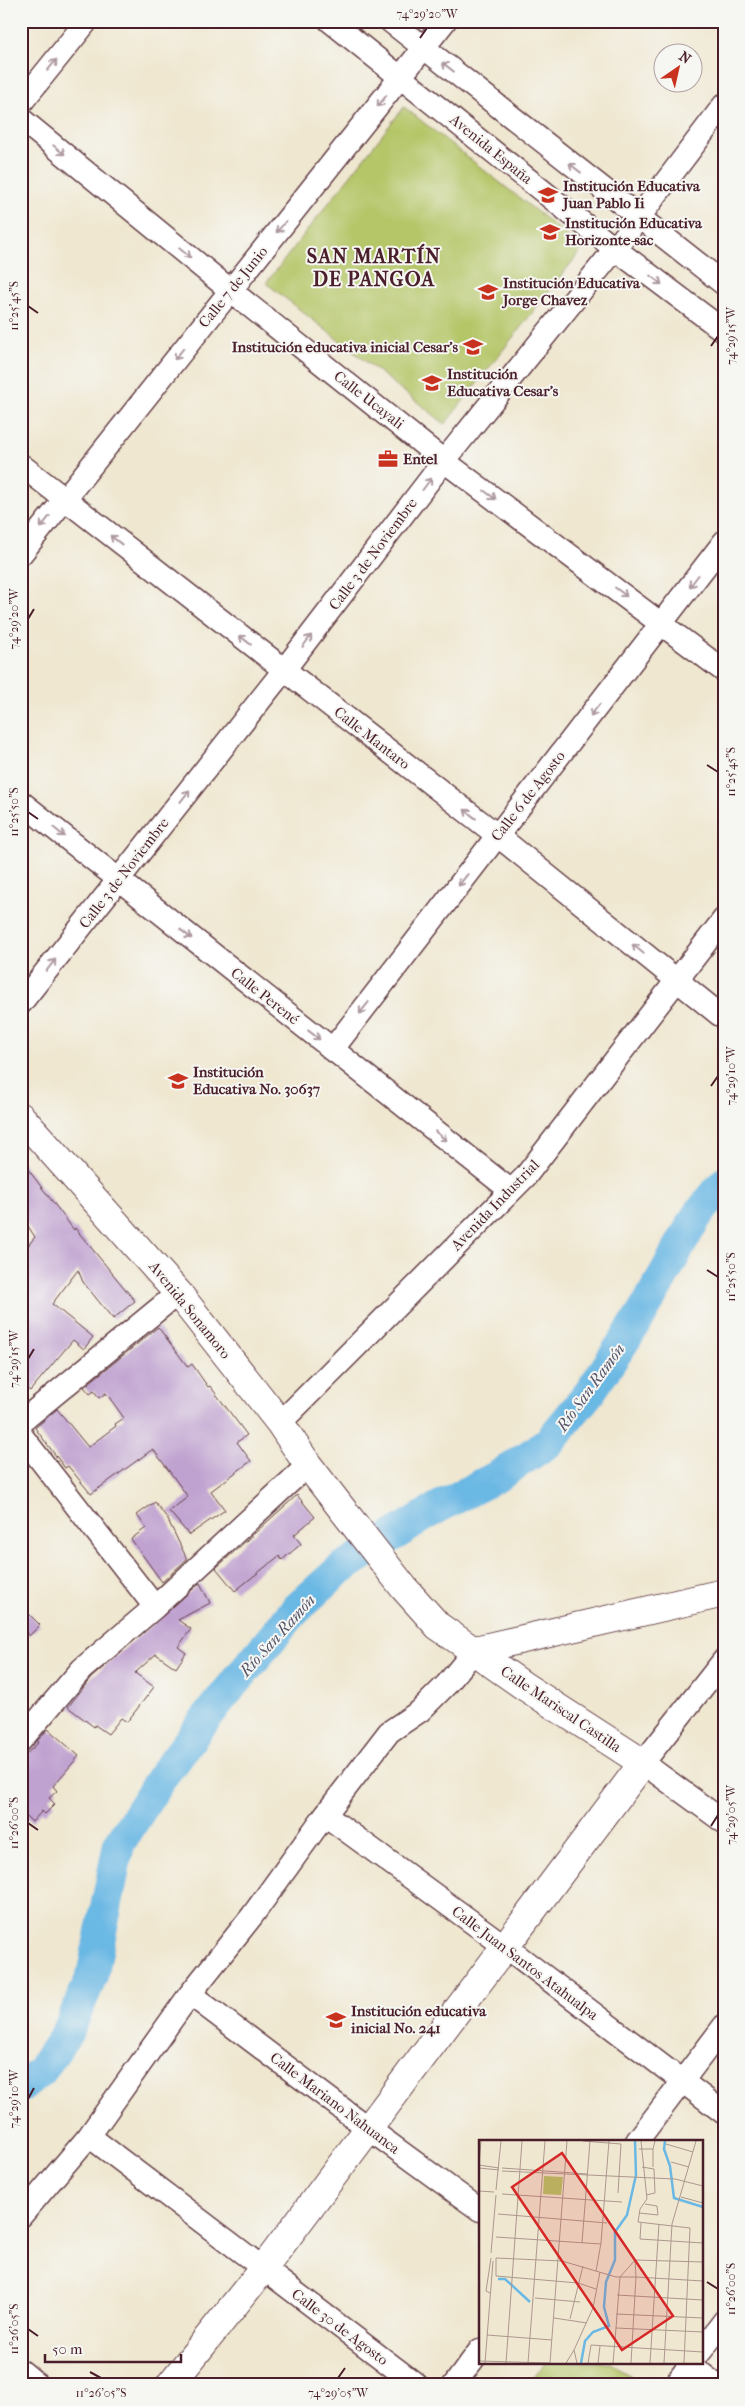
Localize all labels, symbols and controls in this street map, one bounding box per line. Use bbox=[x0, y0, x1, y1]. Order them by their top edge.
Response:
text: 74°29'20"W bbox=[396, 7, 459, 21]
north arrow bbox=[652, 42, 702, 92]
text: N bbox=[676, 48, 694, 68]
one-way arrow bbox=[46, 59, 57, 72]
one-way arrow bbox=[441, 62, 455, 72]
one-way arrow bbox=[377, 94, 388, 107]
street label: Avenida España bbox=[445, 110, 537, 188]
one-way arrow bbox=[52, 144, 65, 155]
one-way arrow bbox=[569, 162, 582, 173]
place label: Institución Educativa Juan Pablo Ii bbox=[561, 177, 701, 212]
school or university icon: Institución Educativa Juan Pablo Ii bbox=[537, 184, 559, 206]
place label: Institución Educativa Horizonte-sac bbox=[565, 214, 703, 249]
one-way arrow bbox=[275, 220, 286, 233]
school or university icon: Institución Educativa Horizonte-sac bbox=[539, 221, 561, 243]
street label: Calle 7 de Junio bbox=[195, 242, 272, 331]
district label: SAN MARTÍN DE PANGOA bbox=[307, 243, 441, 291]
one-way arrow bbox=[178, 247, 191, 259]
place label: Institución Educativa Jorge Chavez bbox=[501, 274, 641, 309]
one-way arrow bbox=[649, 275, 663, 285]
text: 11°25'45"S bbox=[7, 281, 21, 331]
school or university icon: Institución Educativa Jorge Chavez bbox=[477, 281, 499, 303]
text: 74°29'15"W bbox=[724, 306, 738, 365]
school or university icon: Institución educativa inicial Cesar's bbox=[462, 336, 484, 358]
place label: Institución educativa inicial Cesar's bbox=[232, 338, 458, 356]
one-way arrow bbox=[173, 347, 184, 360]
place label: Institución Educativa Cesar's bbox=[447, 365, 559, 400]
street label: Calle Ucayali bbox=[330, 367, 408, 433]
school or university icon: Institución Educativa Cesar's bbox=[421, 372, 443, 394]
office icon: Entel bbox=[377, 448, 399, 470]
place label: Entel bbox=[403, 450, 438, 468]
one-way arrow bbox=[421, 478, 432, 491]
one-way arrow bbox=[483, 490, 497, 500]
street label: Calle 3 de Noviembre bbox=[325, 494, 421, 614]
one-way arrow bbox=[40, 515, 51, 528]
one-way arrow bbox=[110, 534, 123, 545]
one-way arrow bbox=[689, 574, 700, 587]
text: 74°29'20"W bbox=[7, 587, 21, 650]
one-way arrow bbox=[614, 587, 628, 597]
one-way arrow bbox=[238, 634, 251, 645]
one-way arrow bbox=[301, 635, 312, 648]
street label: Calle Mantaro bbox=[330, 703, 414, 773]
one-way arrow bbox=[589, 703, 600, 716]
street label: Calle 6 de Agosto bbox=[487, 747, 569, 845]
text: 11°25'45"S bbox=[724, 747, 738, 797]
text: 11°25'50"S bbox=[7, 787, 21, 837]
one-way arrow bbox=[179, 790, 190, 803]
one-way arrow bbox=[464, 808, 477, 819]
street label: Calle 3 de Noviembre bbox=[75, 814, 173, 932]
one-way arrow bbox=[52, 827, 65, 838]
one-way arrow bbox=[458, 873, 468, 887]
one-way arrow bbox=[179, 928, 192, 939]
one-way arrow bbox=[631, 943, 644, 954]
one-way arrow bbox=[46, 959, 57, 972]
street label: Calle Perené bbox=[227, 964, 303, 1029]
one-way arrow bbox=[359, 1002, 370, 1015]
one-way arrow bbox=[307, 1029, 320, 1040]
text: 74°29'10"W bbox=[724, 1045, 738, 1106]
place label: Institución Educativa No. 30637 bbox=[193, 1063, 321, 1098]
school or university icon: Institución Educativa No. 30637 bbox=[167, 1070, 189, 1092]
one-way arrow bbox=[434, 1130, 447, 1141]
street label: Avenida Industrial bbox=[446, 1156, 543, 1255]
text: 11°25'50"S bbox=[724, 1252, 738, 1302]
street label: Avenida Sonamoro bbox=[145, 1257, 235, 1363]
text: 74°29'15"W bbox=[7, 1329, 21, 1388]
water label: Río San Ramón bbox=[552, 1340, 629, 1436]
water label: Río San Ramón bbox=[235, 1590, 319, 1681]
street label: Calle Mariscal Castilla bbox=[497, 1662, 626, 1757]
text: 74°29'05"W bbox=[724, 1784, 738, 1845]
text: 11°26'00"S bbox=[7, 1797, 21, 1849]
street label: Calle Juan Santos Atahualpa bbox=[448, 1902, 602, 2024]
place label: Institución educativa inicial No. 241 bbox=[350, 2002, 487, 2037]
school or university icon: Institución educativa inicial No. 241 bbox=[325, 2009, 347, 2031]
street label: Calle Mariano Nahuanca bbox=[267, 2048, 404, 2158]
text: 74°29'10"W bbox=[7, 2068, 21, 2129]
inset map bbox=[479, 2140, 702, 2364]
text: 11°26'00"S bbox=[724, 2263, 738, 2315]
street label: Calle 30 de Agosto bbox=[288, 2285, 392, 2369]
text: 11°26'05"S bbox=[7, 2304, 21, 2354]
scale bar bbox=[45, 2331, 181, 2363]
text: 50 m bbox=[52, 2340, 83, 2358]
text: 11°26'05"S bbox=[76, 2386, 126, 2400]
text: 74°29'05"W bbox=[308, 2386, 369, 2400]

